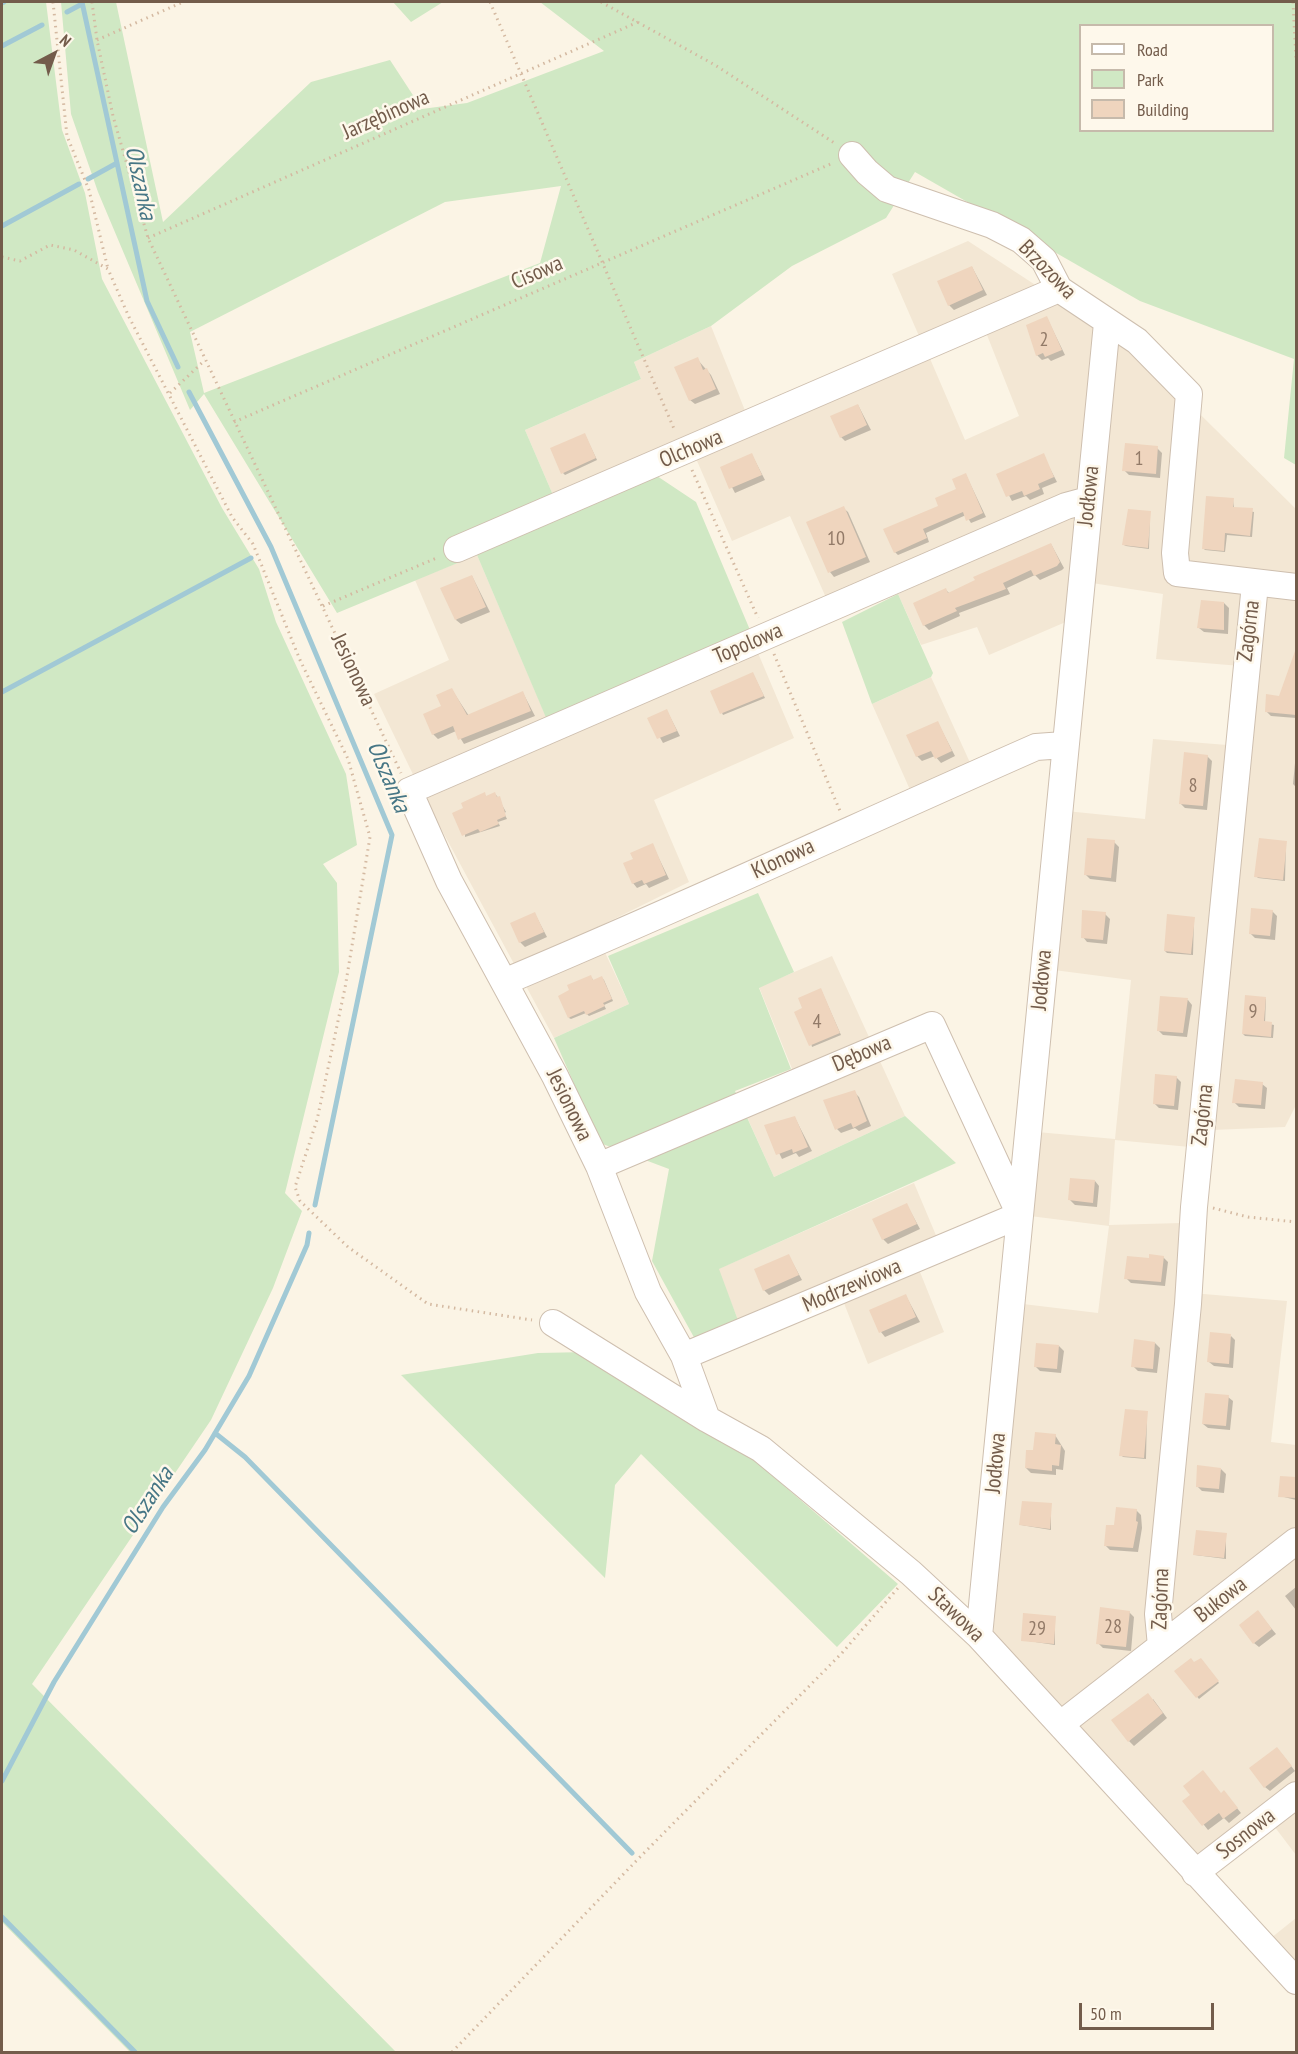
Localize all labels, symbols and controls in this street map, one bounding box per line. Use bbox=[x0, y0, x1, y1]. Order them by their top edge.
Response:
north arrow bbox=[24, 24, 84, 84]
legend bbox=[1079, 24, 1274, 132]
text: N bbox=[56, 30, 76, 51]
text: Road bbox=[1137, 38, 1168, 61]
text: Park bbox=[1137, 68, 1164, 91]
street label: Jarzębinowa bbox=[339, 84, 433, 146]
text: Building bbox=[1137, 98, 1189, 121]
water label: Olszanka bbox=[118, 144, 162, 222]
street label: Brzozowa bbox=[1012, 235, 1082, 305]
street label: Cisowa bbox=[507, 250, 567, 296]
house number: 2 bbox=[1040, 328, 1048, 352]
street label: Olchowa bbox=[656, 424, 726, 474]
house number: 1 bbox=[1135, 447, 1143, 471]
street label: Jodłowa bbox=[1073, 465, 1105, 527]
house number: 10 bbox=[827, 527, 845, 551]
street label: Zagórna bbox=[1232, 599, 1266, 663]
street label: Topolowa bbox=[710, 618, 786, 670]
street label: Jesionowa bbox=[325, 630, 381, 710]
water label: Olszanka bbox=[360, 737, 416, 817]
house number: 8 bbox=[1189, 774, 1197, 798]
street label: Klonowa bbox=[747, 833, 819, 885]
street label: Jodłowa bbox=[1026, 949, 1058, 1011]
house number: 9 bbox=[1249, 1000, 1257, 1024]
house number: 4 bbox=[813, 1010, 821, 1034]
street label: Dębowa bbox=[829, 1030, 895, 1078]
street label: Jesionowa bbox=[540, 1065, 598, 1145]
street label: Zagórna bbox=[1187, 1083, 1219, 1147]
street label: Modrzewiowa bbox=[799, 1253, 905, 1319]
street label: Jodłowa bbox=[980, 1432, 1012, 1494]
water label: Olszanka bbox=[116, 1462, 180, 1540]
street label: Zagórna bbox=[1147, 1568, 1175, 1630]
street label: Bukowa bbox=[1190, 1571, 1252, 1629]
street label: Stawowa bbox=[922, 1582, 990, 1648]
house number: 28 bbox=[1104, 1615, 1122, 1639]
house number: 29 bbox=[1028, 1617, 1046, 1641]
street label: Sosnowa bbox=[1211, 1803, 1281, 1865]
scale bar bbox=[1082, 1991, 1217, 2029]
text: 50 m bbox=[1090, 2002, 1122, 2025]

